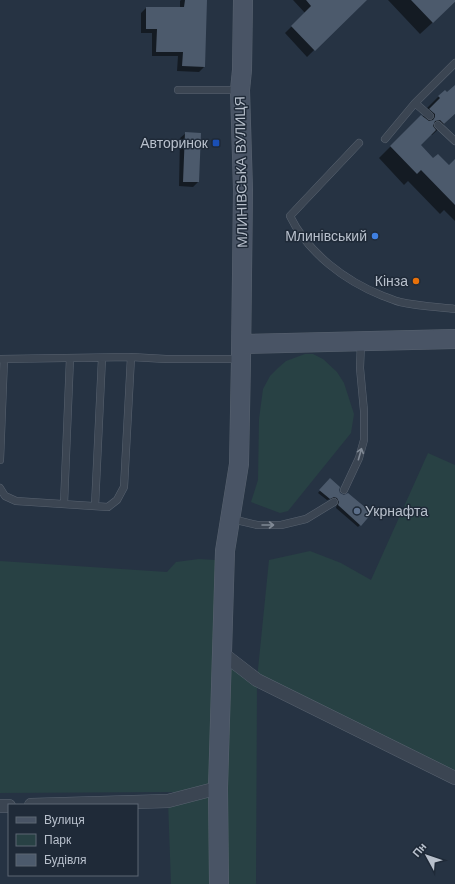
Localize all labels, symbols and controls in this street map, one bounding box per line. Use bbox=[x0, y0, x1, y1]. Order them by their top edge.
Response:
street label: МЛИНІВСЬКА ВУЛИЦЯ bbox=[232, 96, 250, 248]
place label: Авторинок bbox=[140, 135, 209, 151]
marker: Авторинок bbox=[211, 138, 221, 148]
place label: Млинівський bbox=[285, 228, 367, 244]
marker: Млинівський bbox=[370, 231, 380, 241]
place label: Кінза bbox=[375, 273, 408, 289]
marker: Кінза bbox=[411, 276, 421, 286]
one-way arrow bbox=[357, 448, 364, 461]
place label: Укрнафта bbox=[365, 503, 428, 519]
marker: Укрнафта bbox=[352, 506, 362, 516]
one-way arrow bbox=[261, 521, 274, 529]
legend bbox=[8, 804, 138, 876]
text: Вулиця bbox=[44, 813, 85, 827]
text: Парк bbox=[44, 833, 72, 847]
north arrow bbox=[407, 836, 447, 876]
text: Пн bbox=[410, 840, 429, 859]
text: Будівля bbox=[44, 853, 86, 867]

